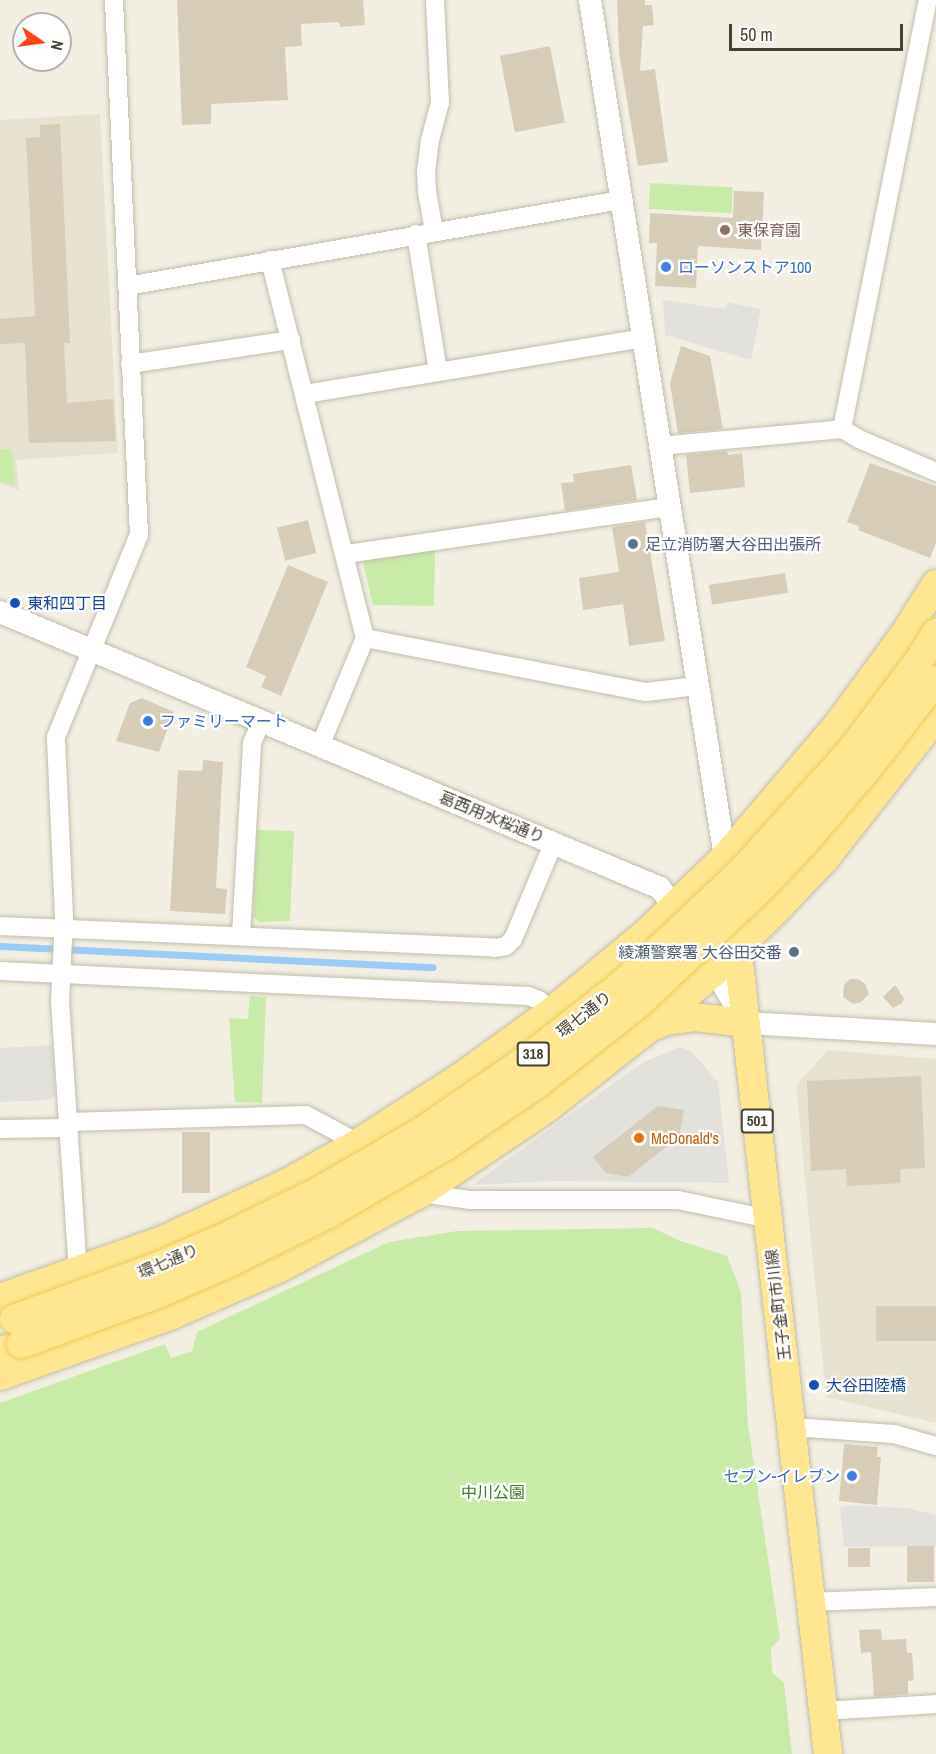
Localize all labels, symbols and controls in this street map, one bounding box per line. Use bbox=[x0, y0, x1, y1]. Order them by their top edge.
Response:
north arrow bbox=[12, 12, 72, 72]
scale bar bbox=[732, 12, 906, 50]
text: 50 m bbox=[740, 22, 773, 47]
text: N bbox=[46, 38, 69, 53]
place label: 東保育園 bbox=[737, 220, 801, 240]
marker: 東保育園 bbox=[718, 223, 732, 237]
place label: ローソンストア100 bbox=[678, 257, 812, 277]
marker: ローソンストア100 bbox=[659, 260, 673, 274]
place label: 足立消防署大谷田出張所 bbox=[645, 534, 821, 554]
marker: 足立消防署大谷田出張所 bbox=[626, 537, 640, 551]
place label: 東和四丁目 bbox=[27, 593, 107, 613]
marker: 東和四丁目 bbox=[8, 596, 22, 610]
place label: ファミリーマート bbox=[160, 711, 288, 731]
marker: ファミリーマート bbox=[141, 714, 155, 728]
street label: 葛西用水桜通り bbox=[436, 787, 548, 847]
place label: 綾瀬警察署 大谷田交番 bbox=[618, 942, 782, 962]
marker: 綾瀬警察署 大谷田交番 bbox=[787, 945, 801, 959]
street label: 環七通り bbox=[553, 987, 615, 1041]
road number: 318 bbox=[516, 1042, 550, 1066]
road number: 501 bbox=[740, 1109, 774, 1133]
place label: McDonald's bbox=[651, 1128, 719, 1148]
marker: McDonald's bbox=[632, 1131, 646, 1145]
street label: 環七通り bbox=[135, 1240, 201, 1282]
street label: 王子金町市川線 bbox=[762, 1248, 794, 1362]
place label: 大谷田陸橋 bbox=[826, 1375, 906, 1395]
marker: 大谷田陸橋 bbox=[807, 1378, 821, 1392]
place label: セブン-イレブン bbox=[724, 1466, 840, 1486]
marker: セブン-イレブン bbox=[845, 1469, 859, 1483]
park label: 中川公園 bbox=[461, 1482, 525, 1502]

